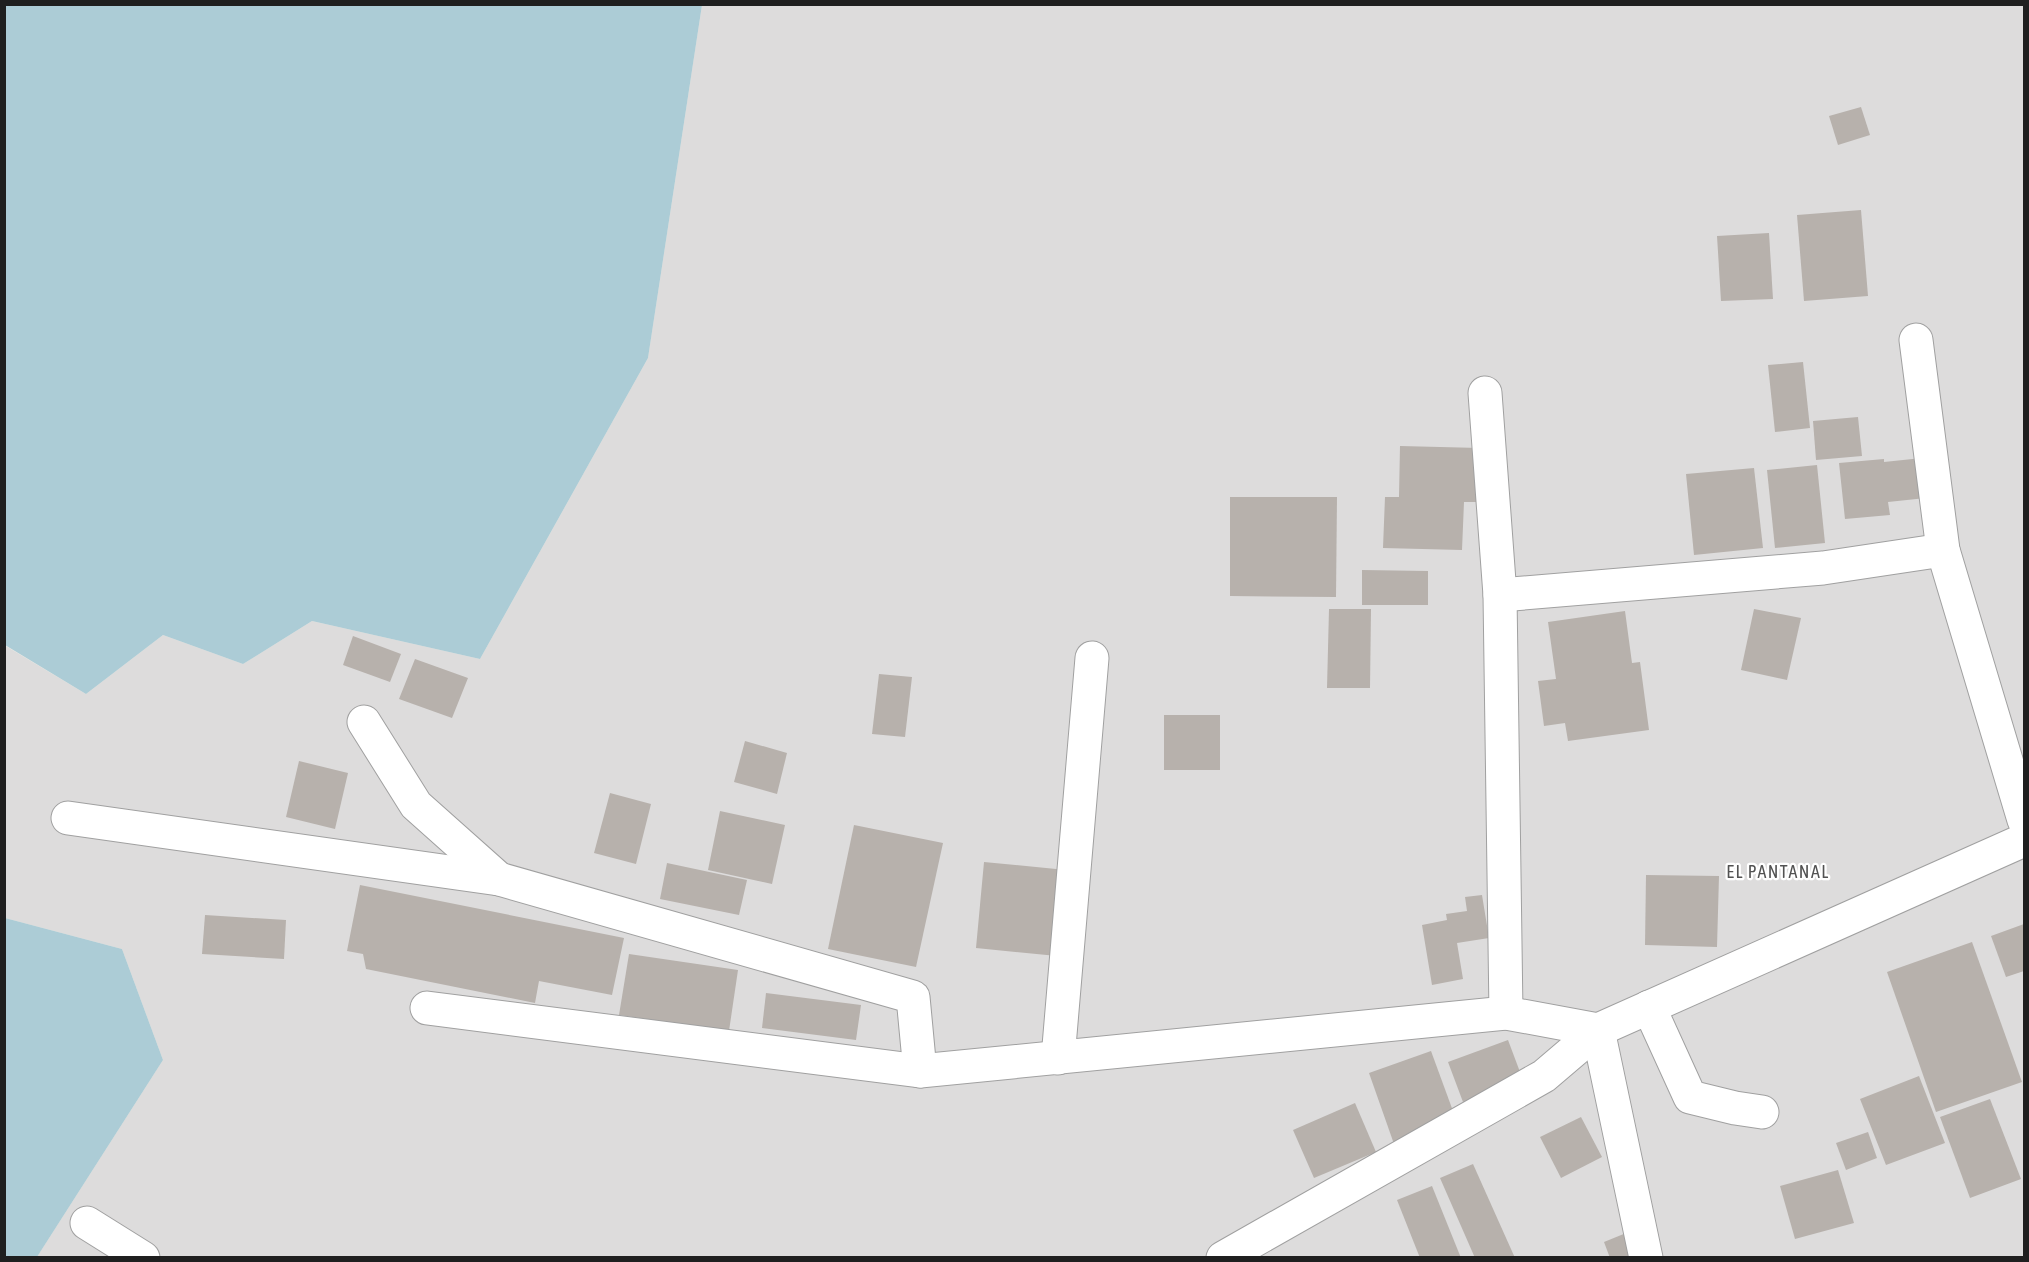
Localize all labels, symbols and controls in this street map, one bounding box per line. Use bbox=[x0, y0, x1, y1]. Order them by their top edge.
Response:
district label: EL PANTANAL bbox=[1726, 861, 1830, 882]

